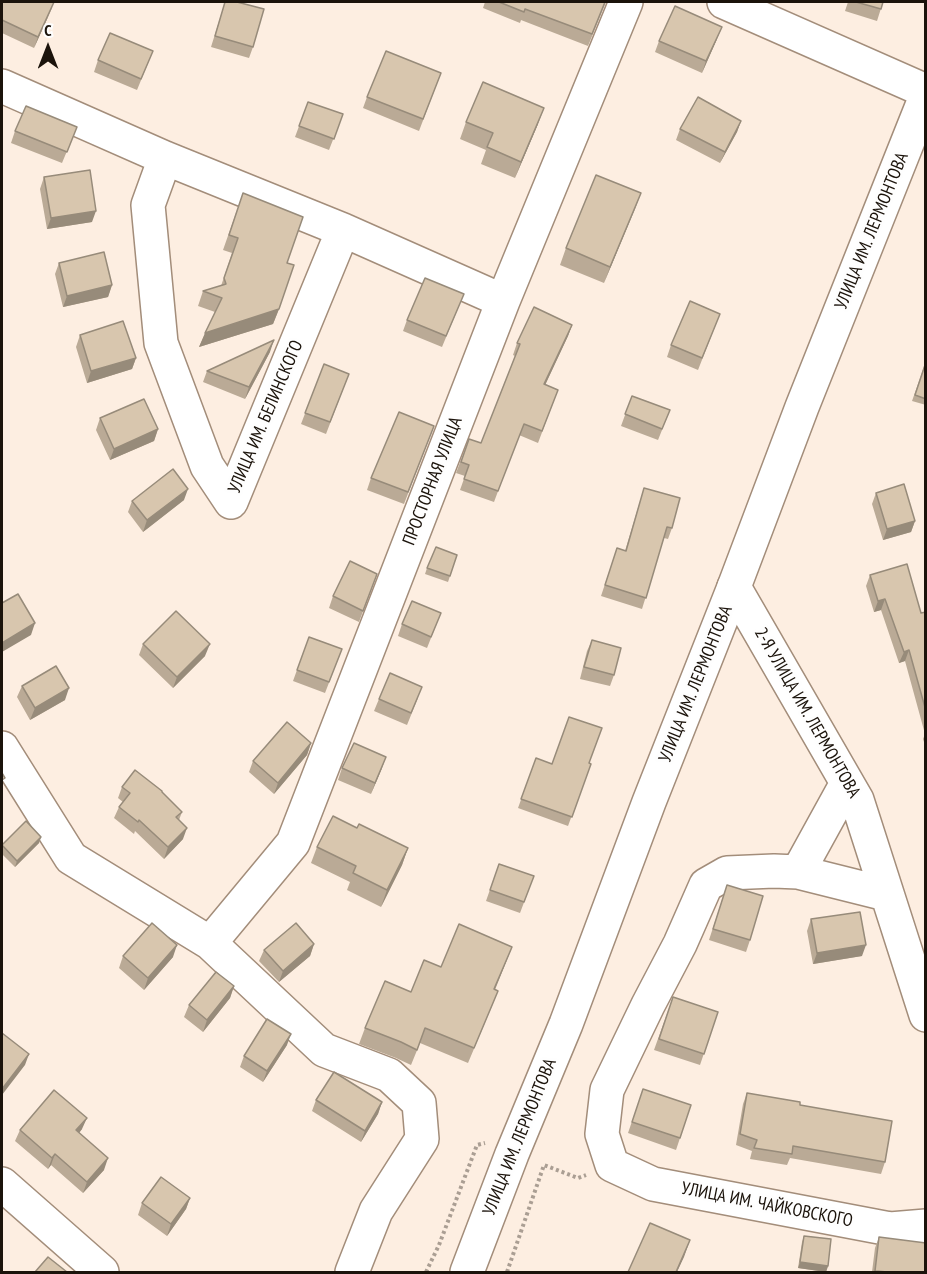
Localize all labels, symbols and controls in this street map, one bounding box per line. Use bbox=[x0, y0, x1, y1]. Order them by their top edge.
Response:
north arrow bbox=[18, 18, 78, 78]
text: С bbox=[44, 20, 52, 40]
street label: УЛИЦА ИМ. ЛЕРМОНТОВА bbox=[831, 149, 913, 313]
street label: УЛИЦА ИМ. БЕЛИНСКОГО bbox=[224, 337, 308, 497]
street label: ПРОСТОРНАЯ УЛИЦА bbox=[399, 414, 467, 548]
street label: УЛИЦА ИМ. ЛЕРМОНТОВА bbox=[655, 602, 737, 766]
street label: 2-Я УЛИЦА ИМ. ЛЕРМОНТОВА bbox=[749, 624, 865, 802]
street label: УЛИЦА ИМ. ЛЕРМОНТОВА bbox=[479, 1055, 561, 1219]
street label: УЛИЦА ИМ. ЧАЙКОВСКОГО bbox=[680, 1178, 854, 1232]

